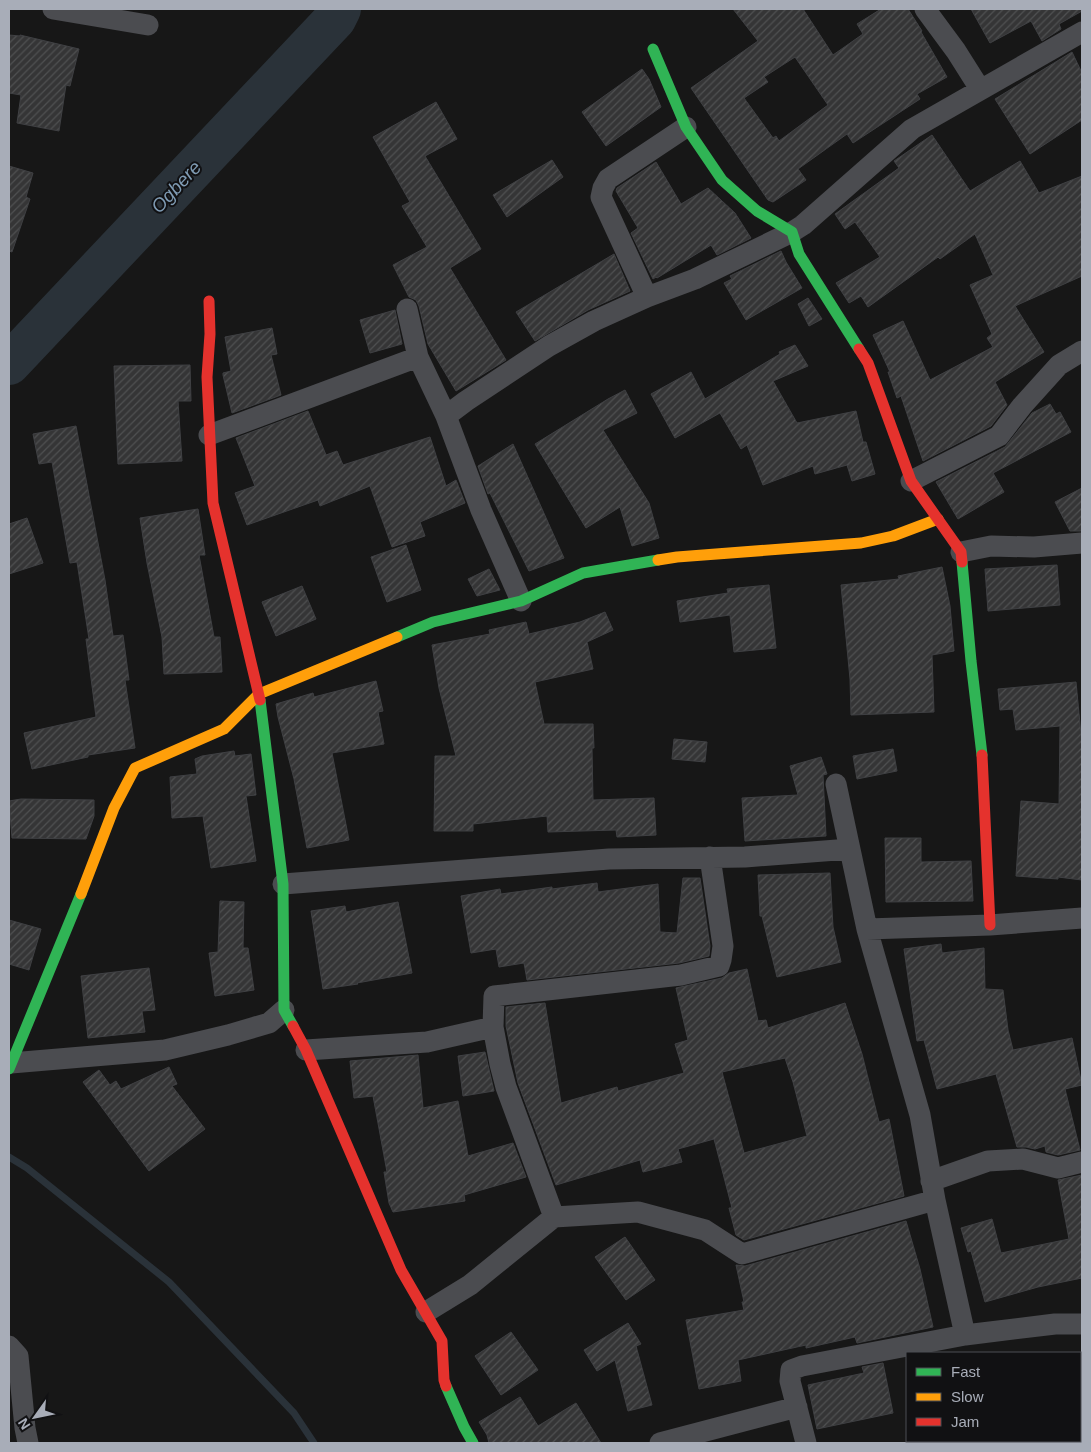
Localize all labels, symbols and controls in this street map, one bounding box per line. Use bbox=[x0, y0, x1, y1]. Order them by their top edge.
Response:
water label: Ogbere bbox=[147, 157, 205, 217]
legend bbox=[906, 1352, 1081, 1442]
text: Fast bbox=[951, 1363, 981, 1380]
text: Slow bbox=[951, 1388, 984, 1405]
north arrow bbox=[10, 1392, 60, 1442]
text: Jam bbox=[951, 1413, 979, 1430]
text: N bbox=[15, 1415, 34, 1433]

